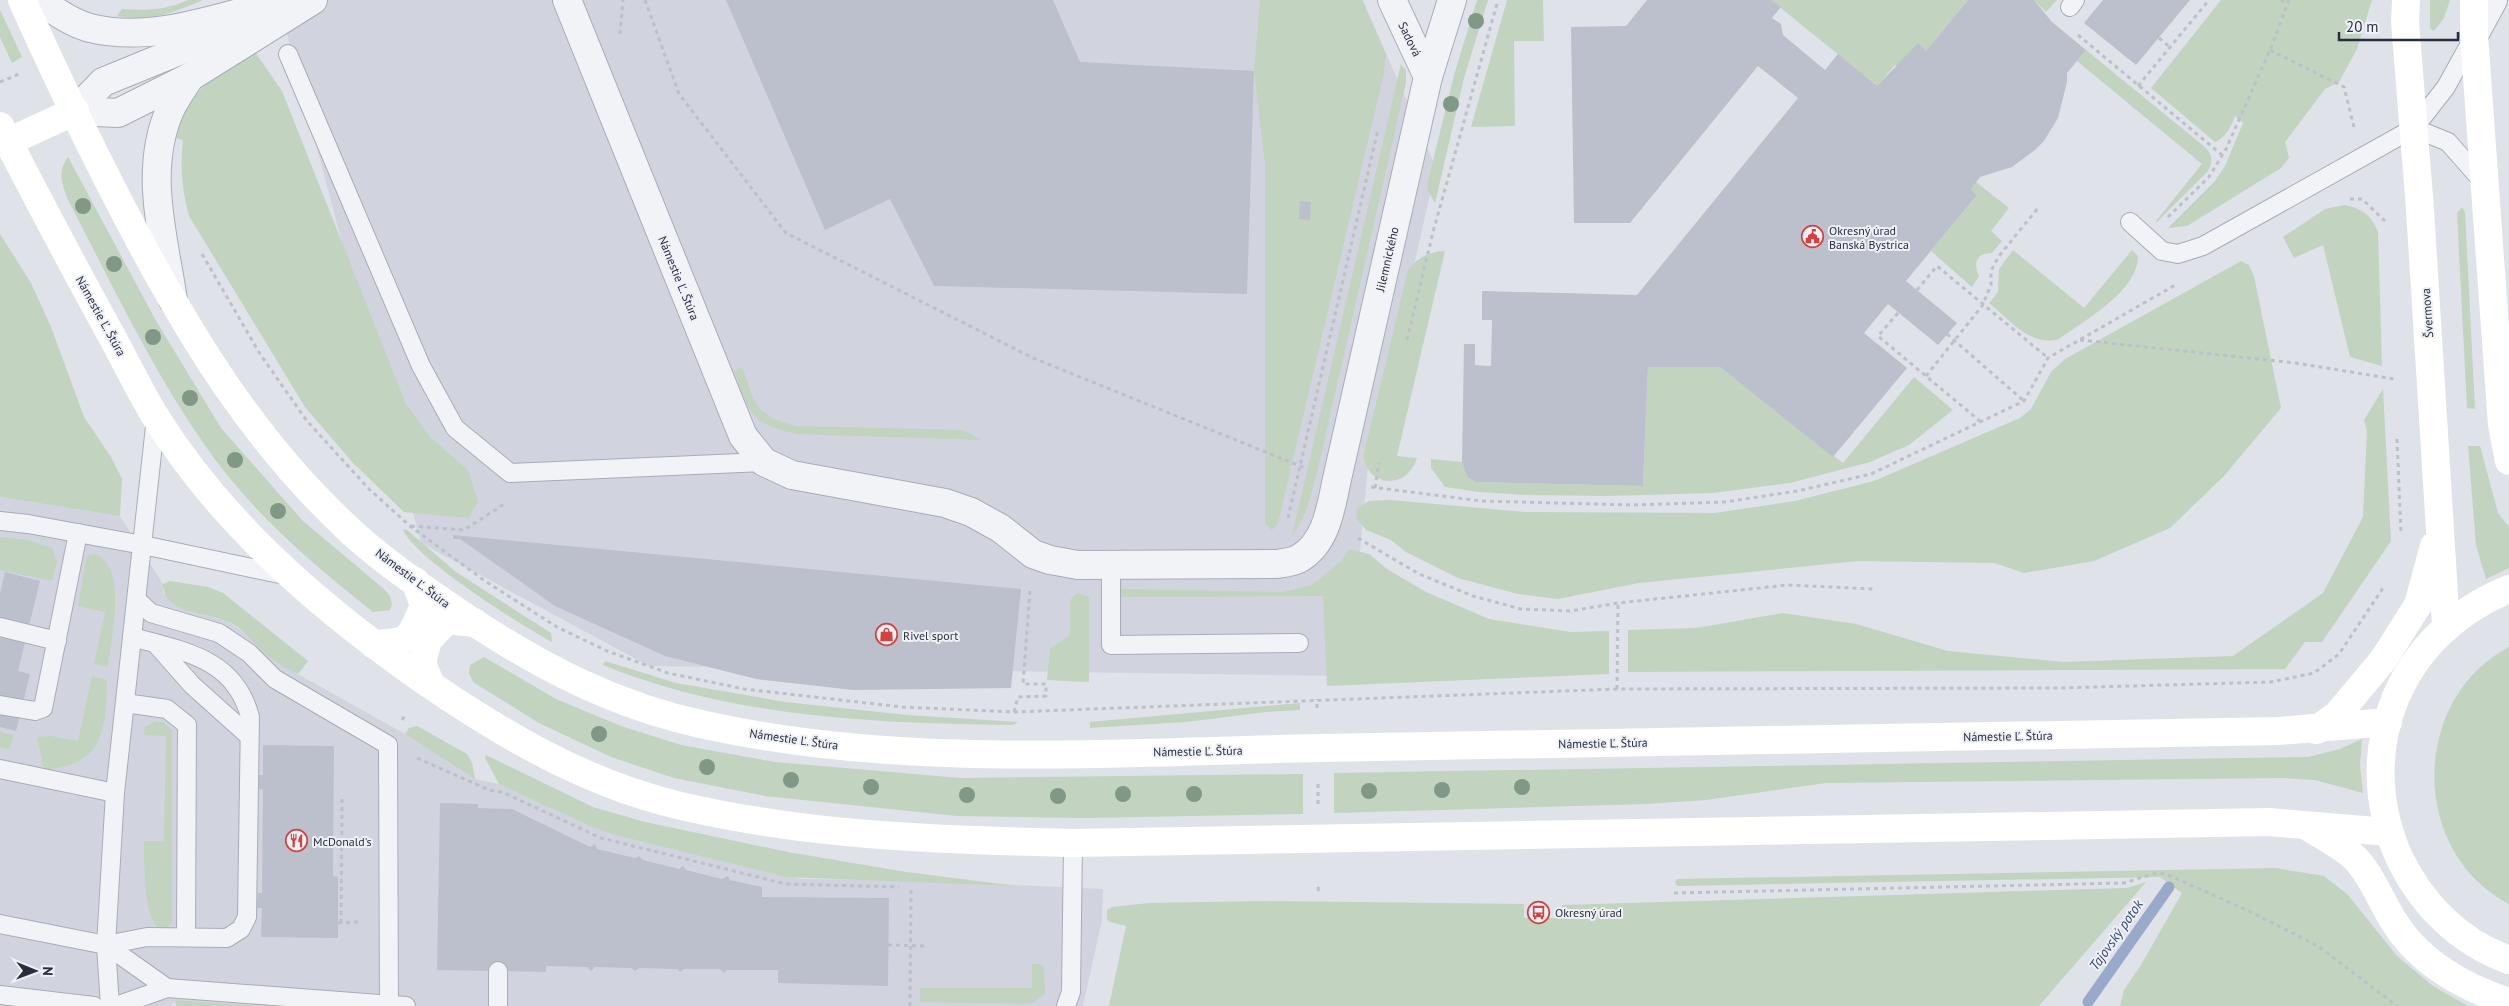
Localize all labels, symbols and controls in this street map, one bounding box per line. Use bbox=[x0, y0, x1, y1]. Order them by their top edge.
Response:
scale bar bbox=[2339, 10, 2458, 42]
text: 20 m bbox=[2346, 17, 2379, 36]
street label: Sadová bbox=[1395, 19, 1425, 59]
place label: Okresný úrad Banská Bystrica bbox=[1829, 223, 1909, 252]
street label: Jilemnického bbox=[1372, 225, 1402, 294]
public building icon: Okresný úrad Banská Bystrica bbox=[1801, 225, 1825, 249]
street label: Námestie Ľ. Štúra bbox=[655, 234, 703, 322]
street label: Námestie Ľ. Štúra bbox=[73, 273, 129, 359]
street label: Švermova bbox=[2418, 288, 2436, 338]
street label: Námestie Ľ. Štúra bbox=[373, 545, 453, 611]
shop icon: Rivel sport bbox=[875, 623, 899, 647]
place label: Rivel sport bbox=[903, 628, 958, 643]
street label: Námestie Ľ. Štúra bbox=[749, 725, 839, 753]
street label: Námestie Ľ. Štúra bbox=[1963, 728, 2053, 744]
street label: Námestie Ľ. Štúra bbox=[1558, 735, 1648, 751]
street label: Námestie Ľ. Štúra bbox=[1153, 743, 1243, 759]
restaurant icon: McDonald's bbox=[285, 829, 309, 853]
place label: McDonald's bbox=[313, 834, 372, 849]
water label: Tajovský potok bbox=[2085, 896, 2147, 974]
bus stop icon: Okresný úrad bbox=[1527, 900, 1551, 924]
place label: Okresný úrad bbox=[1555, 905, 1622, 920]
north arrow bbox=[10, 946, 60, 996]
text: N bbox=[39, 966, 57, 976]

